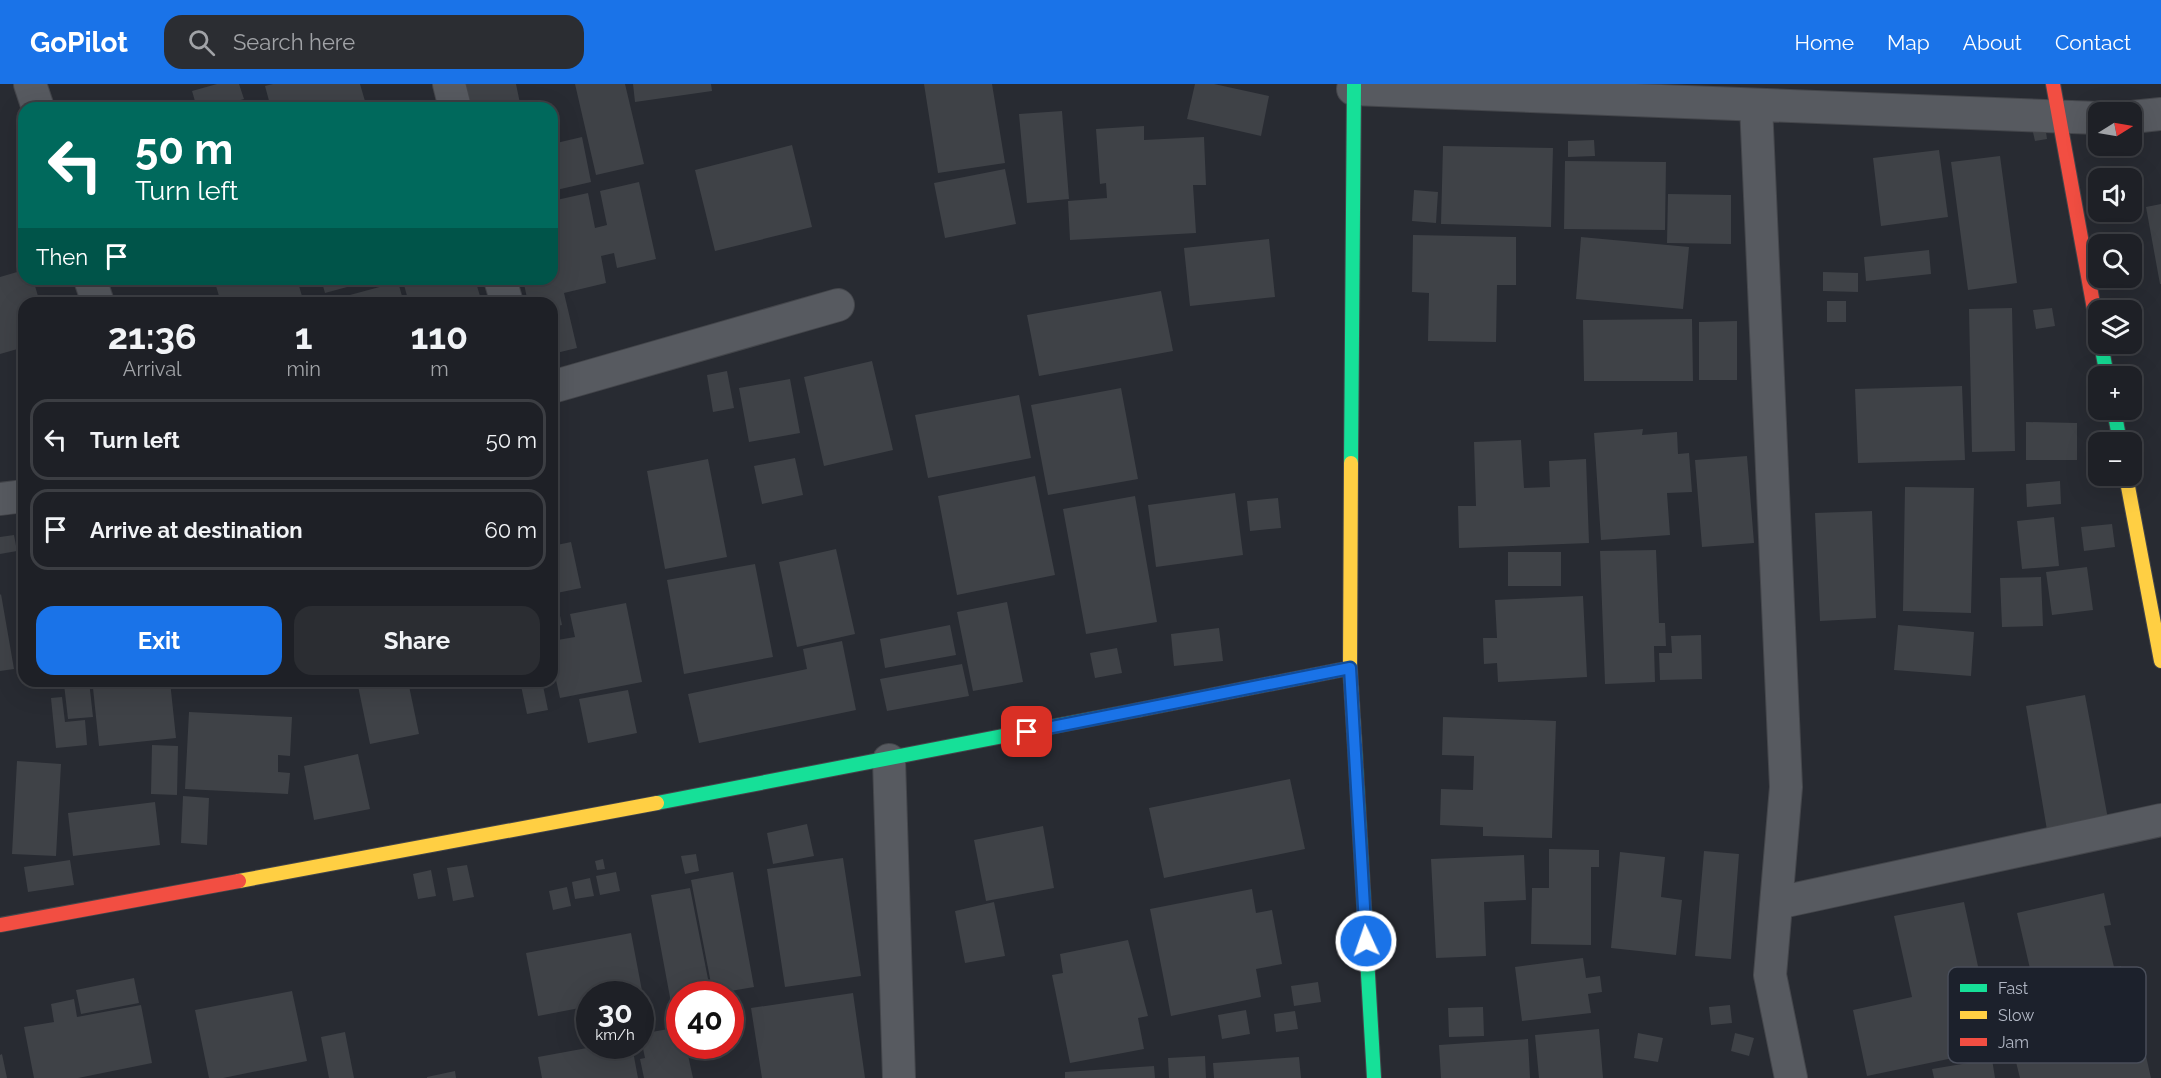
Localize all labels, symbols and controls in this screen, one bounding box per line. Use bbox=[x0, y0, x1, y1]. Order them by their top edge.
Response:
search box bbox=[164, 15, 584, 69]
text: GoPilot bbox=[30, 26, 128, 59]
icon: search bbox=[185, 26, 218, 59]
text: Search here bbox=[233, 29, 355, 55]
text: Home bbox=[1795, 30, 1854, 55]
text: Map bbox=[1887, 30, 1930, 55]
text: About bbox=[1963, 30, 2022, 55]
text: Contact bbox=[2055, 30, 2131, 55]
north arrow bbox=[2088, 102, 2142, 156]
map controls bbox=[2088, 102, 2142, 486]
text: 50 m bbox=[135, 125, 233, 174]
icon: left bbox=[36, 126, 114, 204]
button: sound bbox=[2088, 168, 2142, 222]
text: Turn left bbox=[135, 175, 238, 206]
button: search bbox=[2088, 234, 2142, 288]
icon: arrive bbox=[100, 240, 133, 273]
text: Then bbox=[36, 244, 88, 270]
button: layers bbox=[2088, 300, 2142, 354]
text: 21:36 bbox=[108, 315, 197, 357]
text: 1 bbox=[295, 315, 312, 357]
text: 110 bbox=[411, 315, 468, 357]
text: Arrival bbox=[123, 357, 182, 381]
text: min bbox=[286, 357, 321, 381]
text: m bbox=[430, 357, 449, 381]
button: + bbox=[2088, 366, 2142, 420]
icon: left bbox=[39, 423, 72, 456]
text: Turn left bbox=[90, 427, 180, 453]
text: 50 m bbox=[486, 427, 537, 453]
button: − bbox=[2088, 432, 2142, 486]
icon: arrive bbox=[39, 513, 72, 546]
text: Arrive at destination bbox=[90, 517, 303, 543]
text: 60 m bbox=[484, 517, 537, 543]
button: Exit bbox=[36, 606, 282, 675]
button: Share bbox=[294, 606, 540, 675]
pin bbox=[1001, 706, 1052, 757]
icon: arrive bbox=[1010, 715, 1043, 748]
position arrow bbox=[1334, 909, 1398, 973]
legend bbox=[1948, 967, 2146, 1063]
text: Fast bbox=[1998, 979, 2029, 998]
speed limit sign: 40 bbox=[666, 981, 744, 1059]
text: 30 bbox=[597, 995, 633, 1030]
text: Slow bbox=[1998, 1006, 2034, 1025]
text: km/h bbox=[595, 1026, 635, 1044]
text: Jam bbox=[1998, 1033, 2029, 1052]

